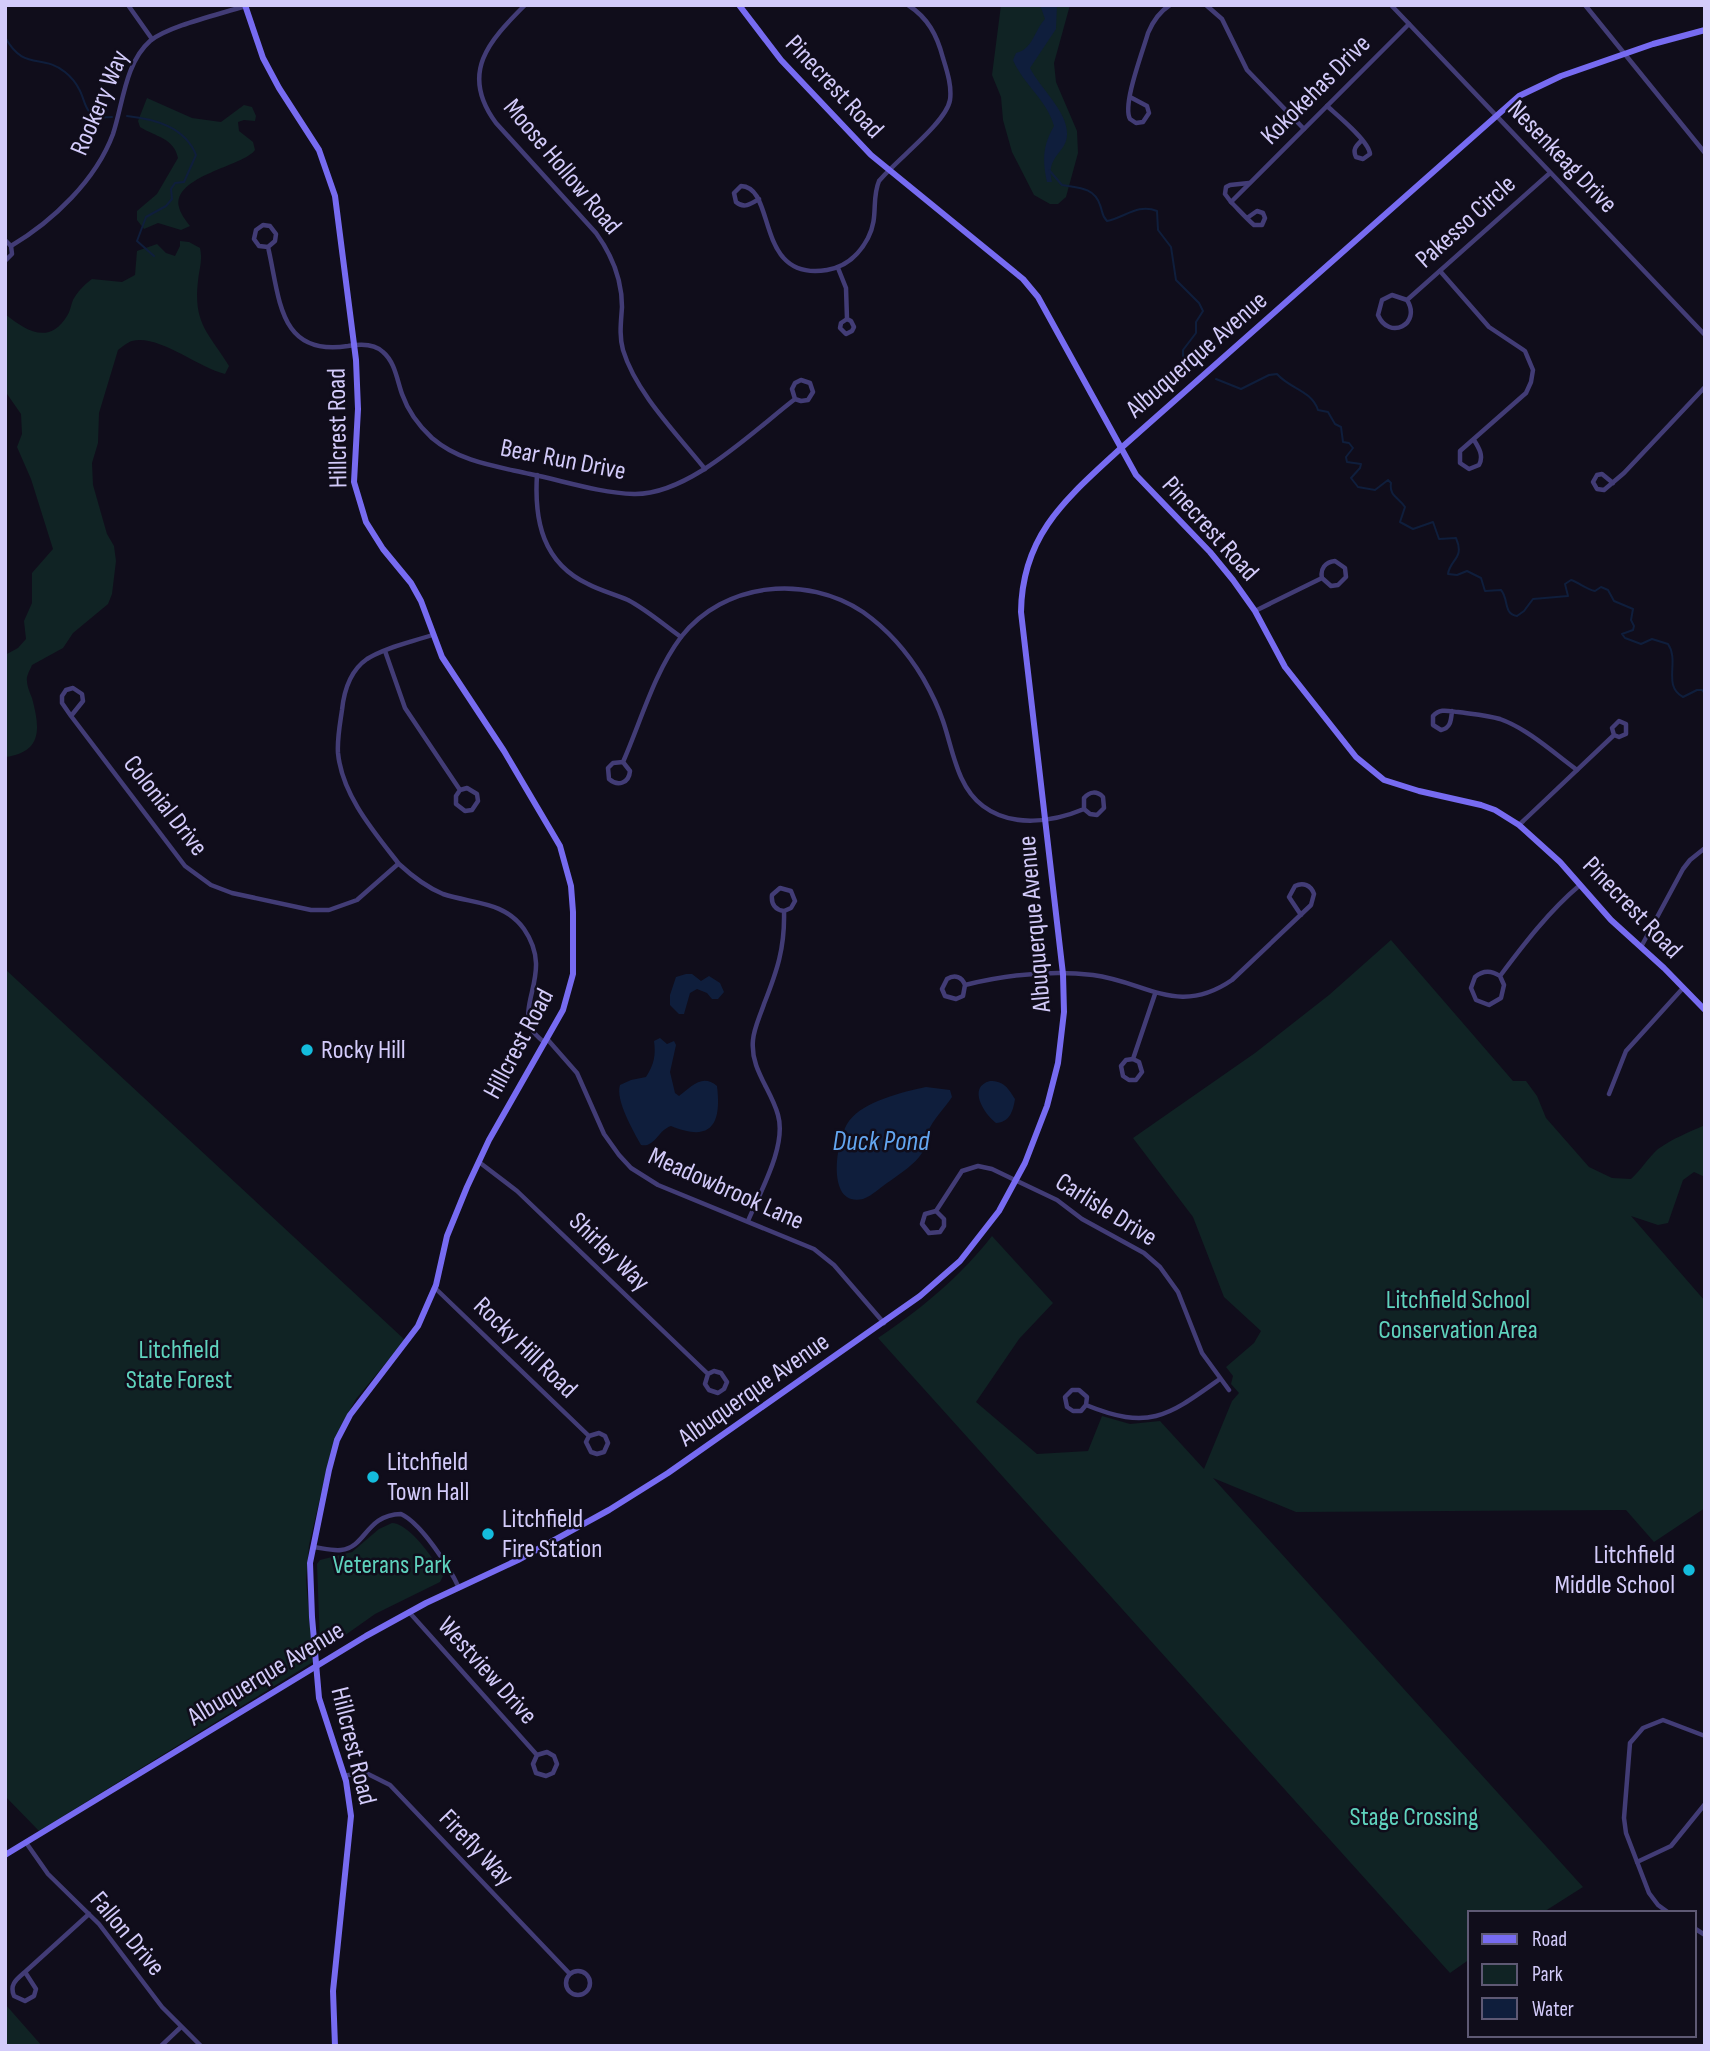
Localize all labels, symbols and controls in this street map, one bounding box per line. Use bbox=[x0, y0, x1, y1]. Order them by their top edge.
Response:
street label: Pinecrest Road bbox=[778, 29, 890, 145]
street label: Kokokehas Drive bbox=[1255, 29, 1377, 151]
street label: Rookery Way bbox=[64, 46, 136, 160]
street label: Moose Hollow Road bbox=[496, 93, 628, 241]
street label: Nesenkeag Drive bbox=[1501, 94, 1623, 220]
street label: Pakesso Circle bbox=[1410, 169, 1522, 275]
street label: Albuquerque Avenue bbox=[1119, 285, 1274, 425]
street label: Hillcrest Road bbox=[321, 368, 355, 488]
street label: Bear Run Drive bbox=[498, 433, 628, 487]
street label: Pinecrest Road bbox=[1155, 470, 1265, 588]
street label: Colonial Drive bbox=[116, 750, 214, 862]
street label: Albuquerque Avenue bbox=[1012, 834, 1058, 1015]
street label: Pinecrest Road bbox=[1576, 851, 1688, 965]
street label: Hillcrest Road bbox=[477, 984, 561, 1104]
place label: Rocky Hill bbox=[321, 1035, 406, 1066]
marker: Rocky Hill bbox=[299, 1042, 315, 1058]
water label: Duck Pond bbox=[833, 1125, 931, 1158]
street label: Meadowbrook Lane bbox=[644, 1141, 808, 1237]
street label: Carlisle Drive bbox=[1049, 1167, 1163, 1253]
street label: Shirley Way bbox=[562, 1206, 656, 1298]
park label: Litchfield School Conservation Area bbox=[1378, 1285, 1538, 1346]
street label: Rocky Hill Road bbox=[467, 1291, 583, 1405]
street label: Albuquerque Avenue bbox=[672, 1327, 835, 1454]
park label: Litchfield State Forest bbox=[126, 1335, 232, 1396]
place label: Litchfield Town Hall bbox=[387, 1447, 469, 1508]
marker: Litchfield Town Hall bbox=[365, 1469, 381, 1485]
place label: Litchfield Fire Station bbox=[502, 1504, 602, 1565]
marker: Litchfield Fire Station bbox=[480, 1526, 496, 1542]
place label: Litchfield Middle School bbox=[1555, 1540, 1675, 1601]
park label: Veterans Park bbox=[332, 1550, 452, 1581]
marker: Litchfield Middle School bbox=[1681, 1562, 1697, 1578]
street label: Westview Drive bbox=[431, 1611, 543, 1731]
street label: Albuquerque Avenue bbox=[181, 1615, 350, 1733]
street label: Hillcrest Road bbox=[323, 1684, 383, 1808]
park label: Stage Crossing bbox=[1350, 1802, 1478, 1833]
street label: Firefly Way bbox=[432, 1803, 520, 1893]
street label: Fallon Drive bbox=[83, 1886, 171, 1982]
legend bbox=[1468, 1911, 1696, 2037]
text: Road bbox=[1532, 1927, 1567, 1952]
text: Park bbox=[1532, 1962, 1563, 1987]
text: Water bbox=[1532, 1997, 1574, 2022]

